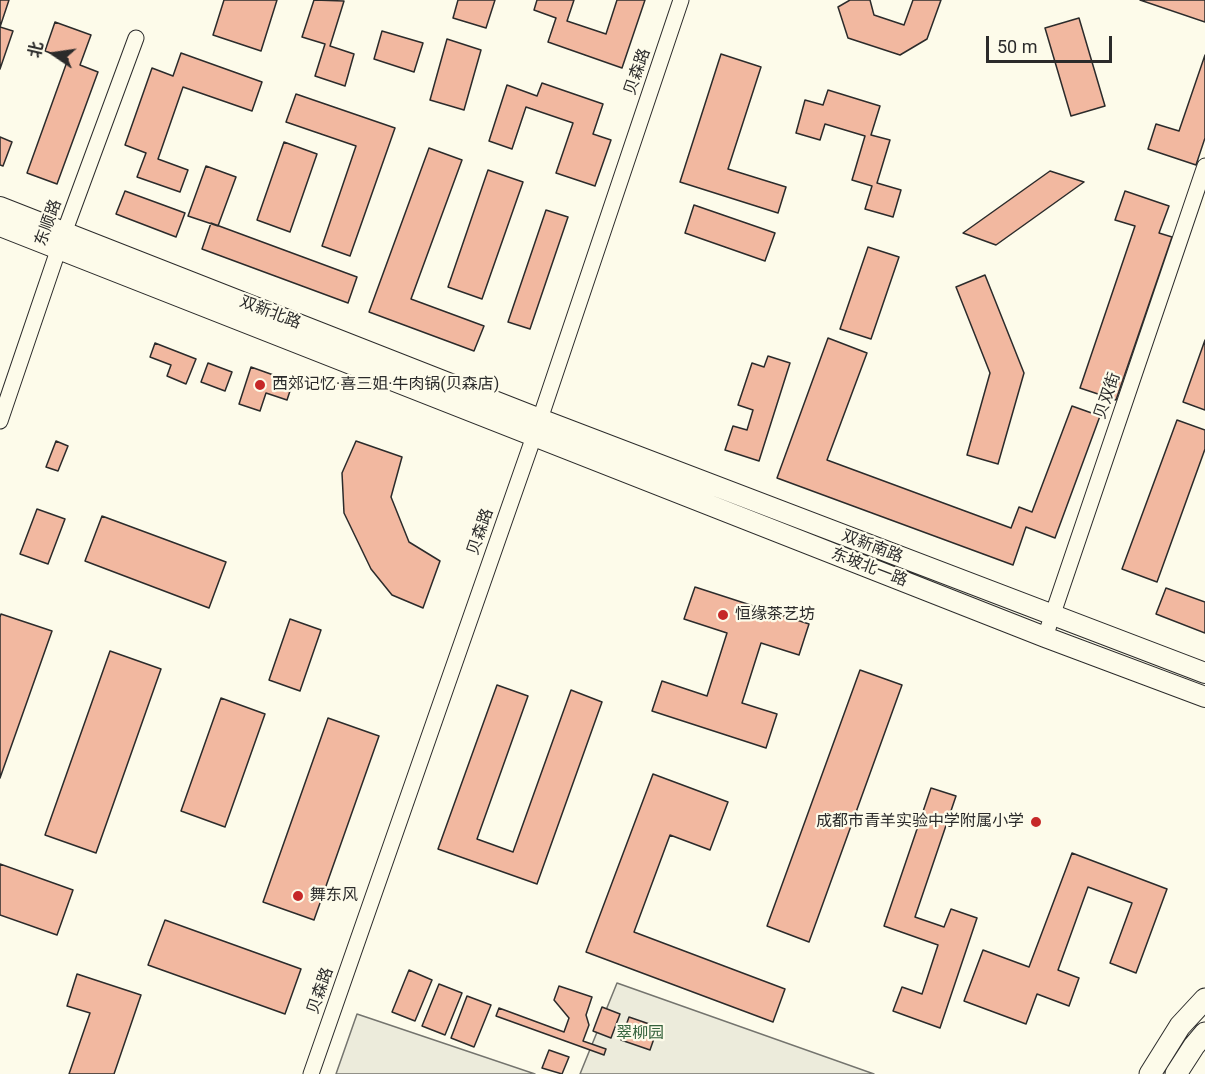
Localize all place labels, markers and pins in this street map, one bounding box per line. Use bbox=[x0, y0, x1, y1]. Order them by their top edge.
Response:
place label: 西郊记忆·喜三姐·牛肉锅(贝森店) bbox=[272, 375, 499, 395]
marker: 西郊记忆·喜三姐·牛肉锅(贝森店) bbox=[253, 378, 267, 392]
place label: 恒缘茶艺坊 bbox=[735, 605, 815, 625]
marker: 恒缘茶艺坊 bbox=[716, 608, 730, 622]
place label: 成都市青羊实验中学附属小学 bbox=[816, 812, 1024, 832]
marker: 成都市青羊实验中学附属小学 bbox=[1029, 815, 1043, 829]
place label: 舞东风 bbox=[310, 886, 358, 906]
marker: 舞东风 bbox=[291, 889, 305, 903]

